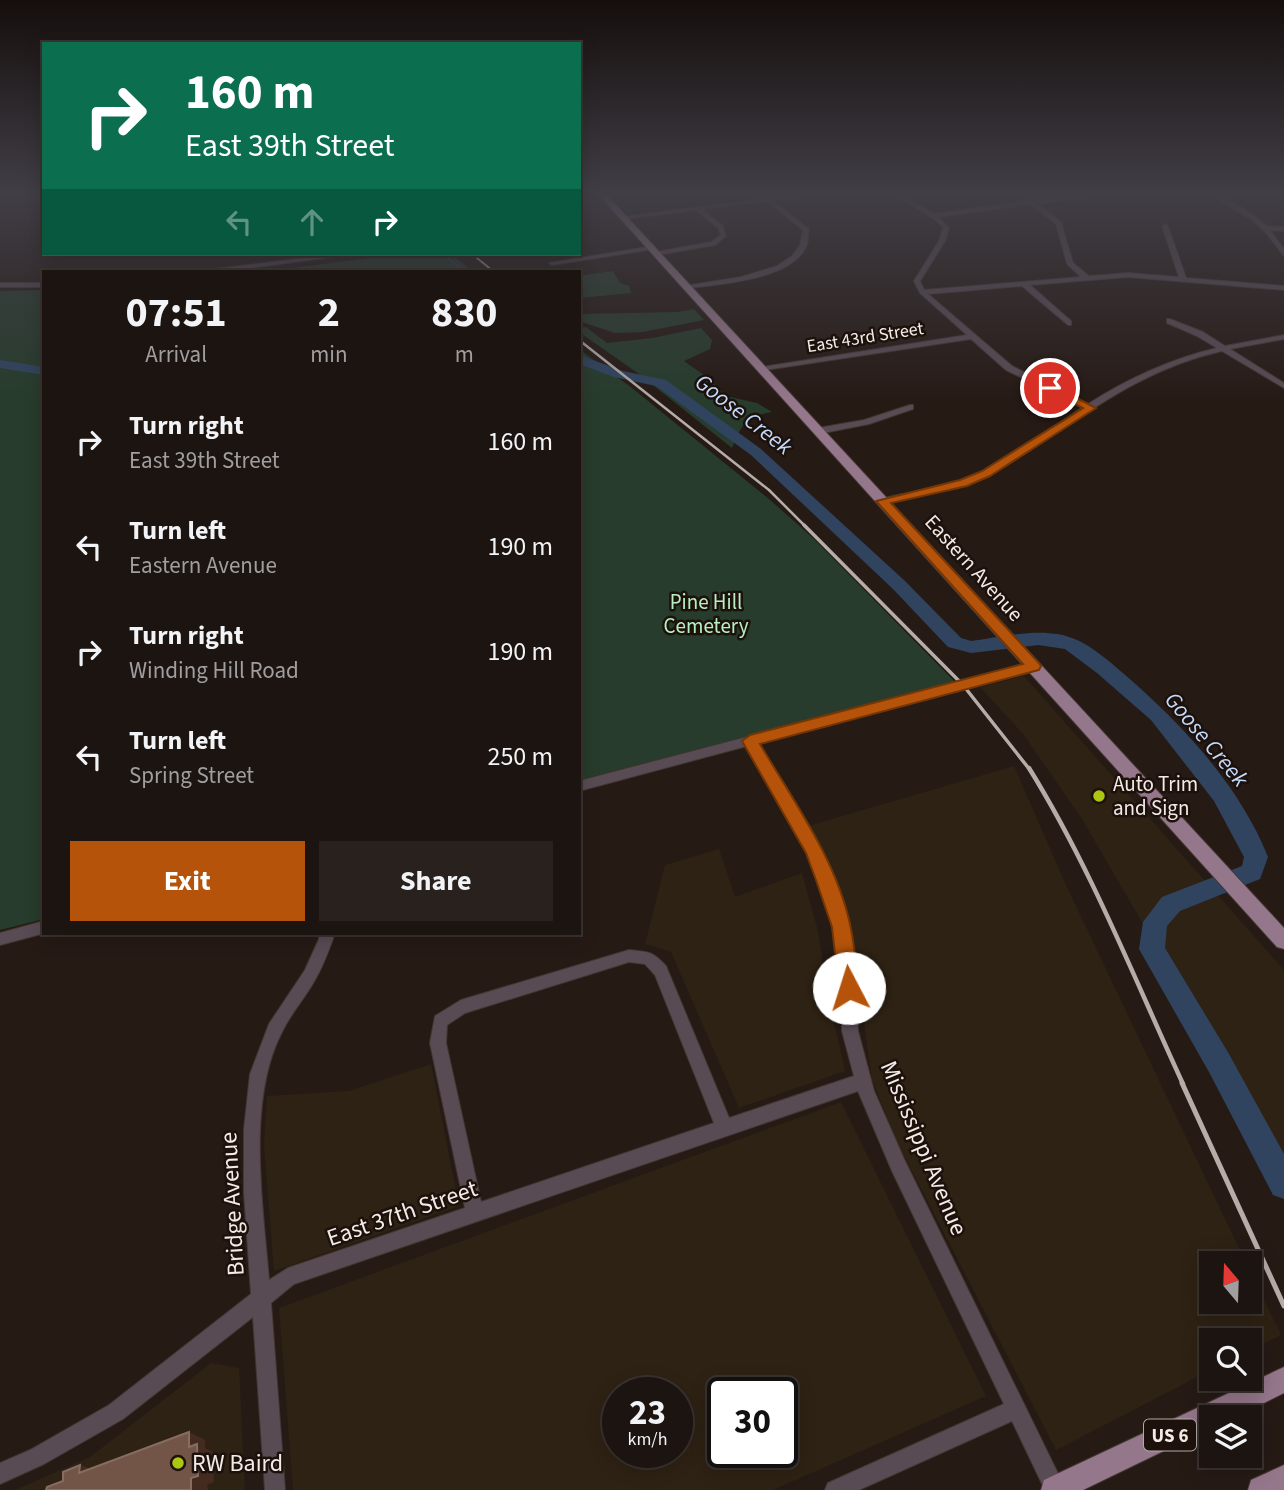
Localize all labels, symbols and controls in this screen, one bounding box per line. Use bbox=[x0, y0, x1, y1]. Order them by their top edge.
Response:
text: 160 m bbox=[185, 58, 314, 128]
icon: right bbox=[70, 70, 161, 161]
text: East 39th Street bbox=[185, 123, 395, 169]
icon: left bbox=[220, 203, 258, 241]
icon: ahead bbox=[293, 203, 331, 241]
icon: right bbox=[366, 203, 404, 241]
text: 07:51 bbox=[125, 283, 227, 343]
text: 2 bbox=[318, 283, 340, 343]
text: 830 bbox=[431, 283, 498, 343]
street label: East 43rd Street bbox=[805, 316, 925, 359]
text: Arrival bbox=[145, 338, 207, 371]
text: min bbox=[310, 338, 348, 371]
text: m bbox=[455, 338, 474, 371]
pin bbox=[1020, 358, 1080, 418]
water label: Goose Creek bbox=[688, 366, 800, 464]
icon: arrive bbox=[1031, 369, 1069, 407]
text: Turn right bbox=[129, 407, 244, 444]
icon: right bbox=[70, 423, 108, 461]
text: 160 m bbox=[487, 423, 553, 460]
text: East 39th Street bbox=[129, 444, 280, 477]
street label: Eastern Avenue bbox=[918, 508, 1030, 628]
text: Turn left bbox=[129, 512, 226, 549]
icon: left bbox=[70, 528, 108, 566]
text: 190 m bbox=[487, 528, 553, 565]
text: Eastern Avenue bbox=[129, 549, 277, 582]
park label: Pine Hill Cemetery bbox=[664, 587, 749, 641]
text: Turn right bbox=[129, 617, 244, 654]
icon: right bbox=[70, 633, 108, 671]
text: 190 m bbox=[487, 633, 553, 670]
text: Winding Hill Road bbox=[129, 654, 299, 687]
water label: Goose Creek bbox=[1157, 685, 1257, 795]
text: Turn left bbox=[129, 722, 226, 759]
icon: left bbox=[70, 738, 108, 776]
text: 250 m bbox=[487, 738, 553, 775]
text: Spring Street bbox=[129, 759, 254, 792]
place label: Auto Trim and Sign bbox=[1113, 769, 1198, 823]
marker: Auto Trim and Sign bbox=[1091, 788, 1107, 804]
button: Exit bbox=[70, 841, 305, 921]
button: Share bbox=[319, 841, 553, 921]
position arrow bbox=[812, 951, 886, 1025]
street label: Mississippi Avenue bbox=[871, 1055, 976, 1241]
street label: Bridge Avenue bbox=[211, 1131, 254, 1277]
street label: East 37th Street bbox=[322, 1171, 482, 1256]
north arrow bbox=[1199, 1251, 1262, 1314]
map controls bbox=[1199, 1251, 1262, 1468]
button: search bbox=[1199, 1328, 1262, 1391]
speed limit sign: 30 bbox=[707, 1377, 798, 1468]
text: 23 bbox=[629, 1388, 666, 1438]
button: layers bbox=[1199, 1405, 1262, 1468]
road number: US 6 bbox=[1144, 1420, 1196, 1450]
text: km/h bbox=[628, 1427, 667, 1452]
place label: RW Baird bbox=[192, 1446, 283, 1481]
marker: RW Baird bbox=[170, 1455, 186, 1471]

